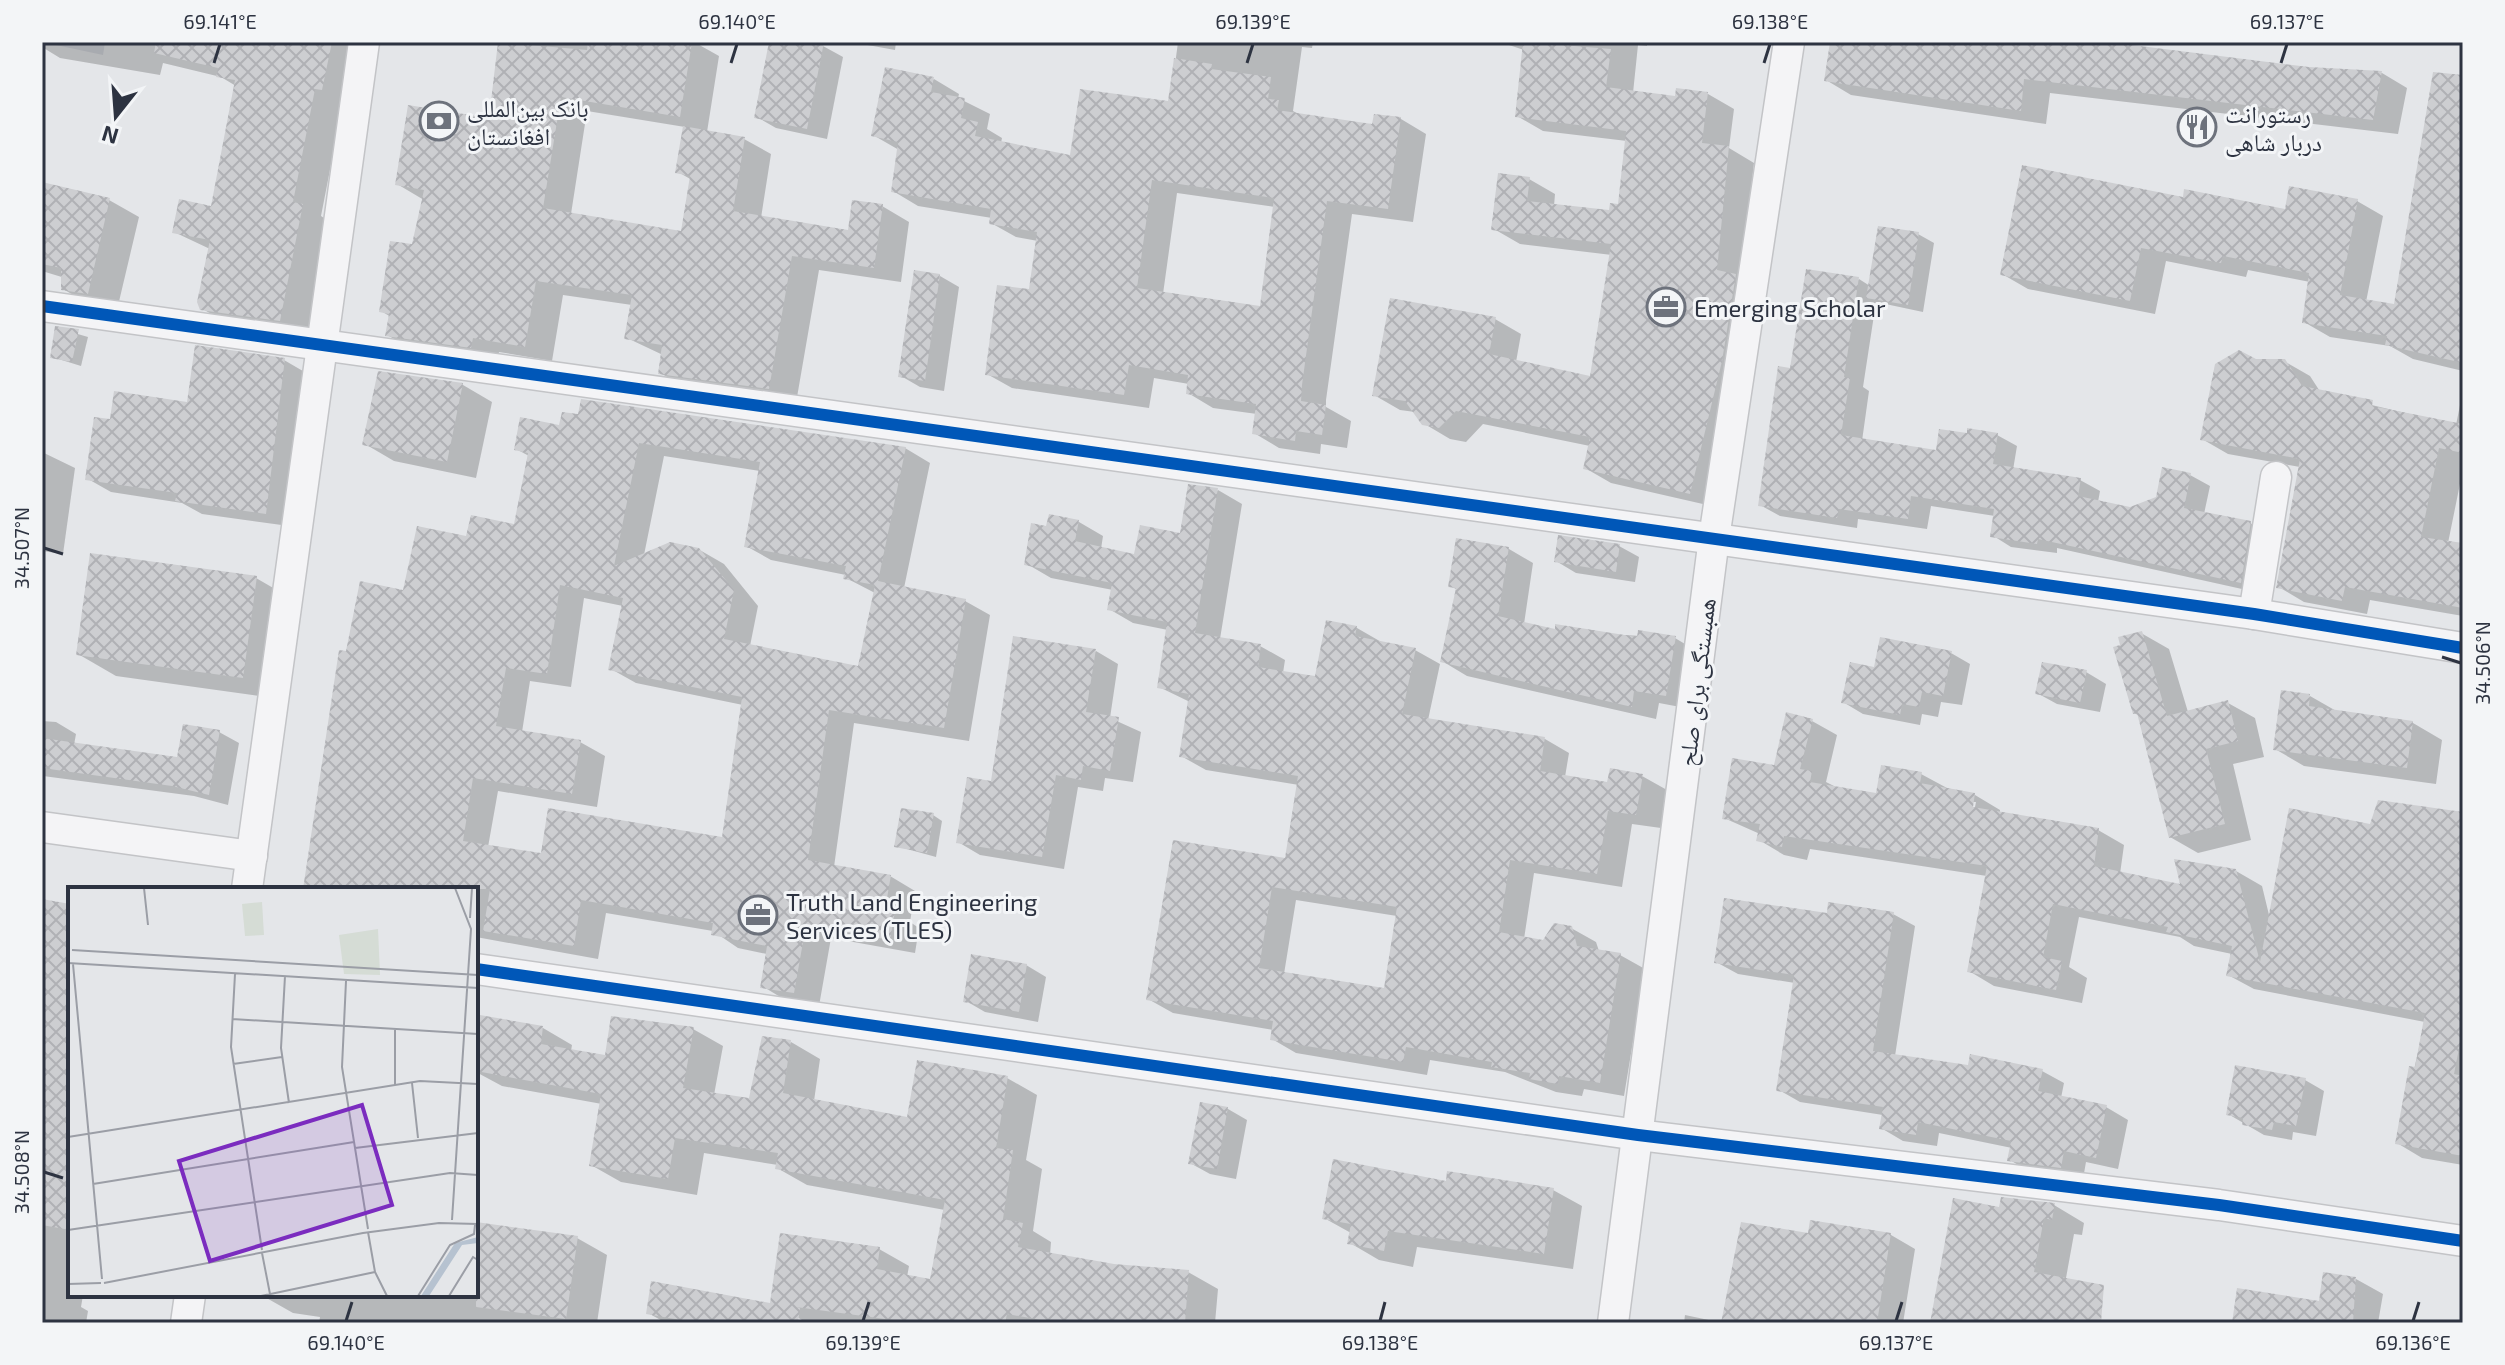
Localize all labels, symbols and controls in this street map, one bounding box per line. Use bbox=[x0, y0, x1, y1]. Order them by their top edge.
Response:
text: 69.141°E bbox=[183, 9, 257, 33]
text: 69.140°E bbox=[698, 9, 776, 33]
text: 69.139°E bbox=[1215, 9, 1291, 33]
text: 69.138°E bbox=[1732, 9, 1808, 33]
text: 69.137°E bbox=[2250, 9, 2324, 33]
north arrow bbox=[76, 76, 156, 156]
place label: بانک بین‌المللی افغانستان bbox=[467, 93, 589, 151]
place label: رستورانت دربار شاهی bbox=[2225, 99, 2322, 157]
bank icon: بانک بین‌المللی افغانستان bbox=[418, 100, 460, 142]
restaurant icon: رستورانت دربار شاهی bbox=[2176, 106, 2218, 148]
text: N bbox=[98, 121, 121, 151]
office icon: Emerging Scholar bbox=[1645, 286, 1687, 328]
place label: Emerging Scholar bbox=[1694, 293, 1886, 322]
text: 34.507°N bbox=[9, 507, 33, 589]
street label: همبستگی برای صلح bbox=[1671, 596, 1723, 768]
text: 34.506°N bbox=[2470, 621, 2494, 705]
inset map bbox=[68, 887, 478, 1297]
place label: Truth Land Engineering Services (TLES) bbox=[786, 887, 1037, 944]
office icon: Truth Land Engineering Services (TLES) bbox=[737, 894, 779, 936]
text: 34.508°N bbox=[9, 1130, 33, 1214]
text: 69.140°E bbox=[307, 1330, 385, 1354]
text: 69.139°E bbox=[825, 1330, 901, 1354]
text: 69.138°E bbox=[1342, 1330, 1418, 1354]
text: 69.137°E bbox=[1859, 1330, 1933, 1354]
text: 69.136°E bbox=[2375, 1330, 2451, 1354]

